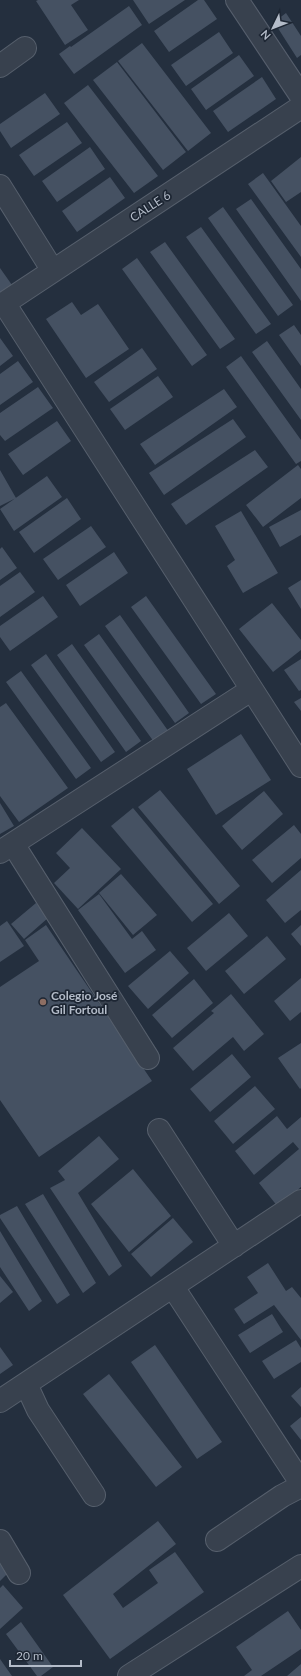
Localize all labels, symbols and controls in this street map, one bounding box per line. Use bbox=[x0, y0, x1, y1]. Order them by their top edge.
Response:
north arrow bbox=[253, 8, 293, 48]
text: N bbox=[258, 28, 273, 43]
street label: CALLE 6 bbox=[127, 187, 173, 225]
place label: Colegio José Gil Fortoul bbox=[51, 988, 118, 1017]
marker: Colegio José Gil Fortoul bbox=[38, 997, 48, 1007]
scale bar bbox=[10, 1642, 81, 1668]
text: 20 m bbox=[16, 1648, 43, 1663]

